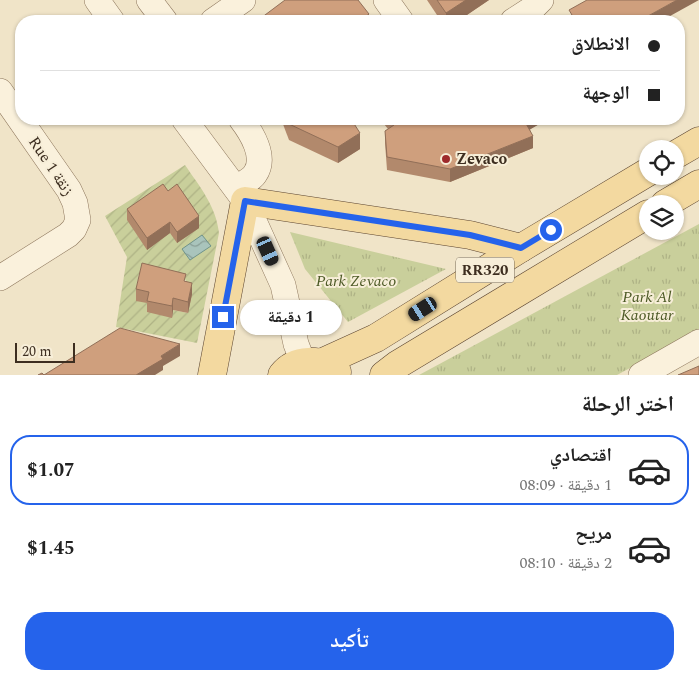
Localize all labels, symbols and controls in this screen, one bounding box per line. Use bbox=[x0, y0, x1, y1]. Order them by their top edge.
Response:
text: الانطلاق bbox=[571, 30, 630, 59]
text: الوجهة bbox=[582, 79, 630, 108]
street label: Rue 1 زنقة bbox=[22, 131, 80, 201]
map controls bbox=[639, 140, 684, 240]
button: locate bbox=[639, 140, 684, 185]
place label: Zevaco bbox=[456, 147, 508, 171]
marker: Zevaco bbox=[440, 153, 452, 165]
button: layers bbox=[639, 195, 684, 240]
route start bbox=[540, 219, 562, 241]
car bbox=[255, 234, 280, 268]
road number: RR320 bbox=[456, 258, 514, 282]
park label: Park Zevaco bbox=[316, 269, 396, 293]
park label: Park Al Kaoutar bbox=[620, 285, 674, 327]
car bbox=[406, 295, 439, 323]
callout: 1 دقيقة bbox=[240, 300, 343, 334]
text: 1 دقيقة bbox=[268, 305, 314, 329]
route end bbox=[212, 306, 234, 328]
scale bar bbox=[15, 340, 75, 363]
text: 20 m bbox=[22, 341, 52, 362]
text: اختر الرحلة bbox=[582, 388, 674, 421]
text: اقتصادي bbox=[550, 441, 612, 470]
icon: car bbox=[627, 448, 672, 493]
text: $1.07 bbox=[27, 456, 75, 485]
text: 1 دقيقة · 08:09 bbox=[519, 473, 612, 497]
text: مريح bbox=[575, 519, 612, 548]
icon: car bbox=[627, 526, 672, 571]
text: $1.45 bbox=[27, 534, 75, 563]
text: 2 دقيقة · 08:10 bbox=[519, 551, 612, 575]
button: تأكيد bbox=[25, 612, 674, 670]

